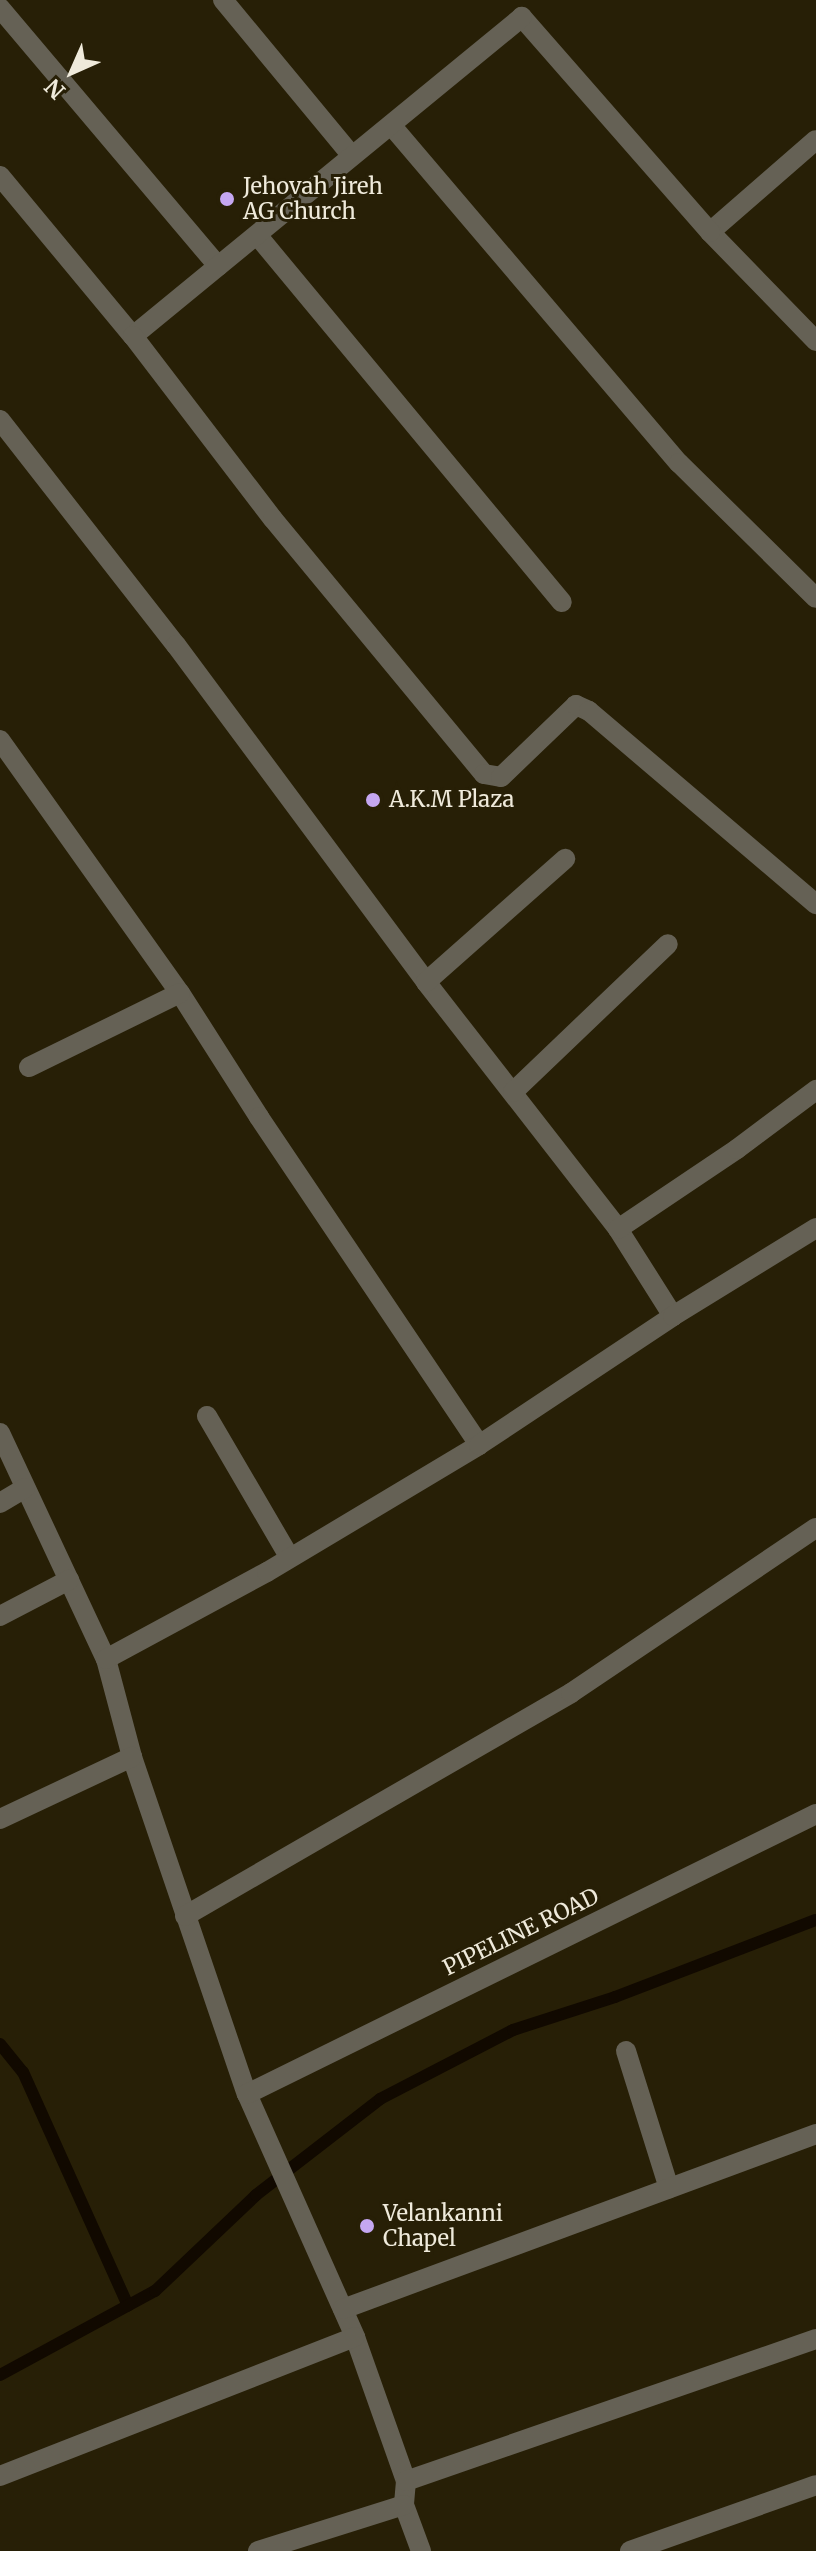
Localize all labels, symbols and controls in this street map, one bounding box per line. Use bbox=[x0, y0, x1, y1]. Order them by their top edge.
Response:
north arrow bbox=[32, 32, 112, 112]
text: N bbox=[39, 73, 71, 105]
place label: Jehovah Jireh AG Church bbox=[243, 173, 383, 224]
marker: Jehovah Jireh AG Church bbox=[218, 190, 236, 208]
place label: A.K.M Plaza bbox=[389, 787, 514, 813]
marker: A.K.M Plaza bbox=[364, 791, 382, 809]
street label: PIPELINE ROAD bbox=[439, 1883, 603, 1981]
place label: Velankanni Chapel bbox=[383, 2200, 503, 2252]
marker: Velankanni Chapel bbox=[358, 2217, 376, 2235]

